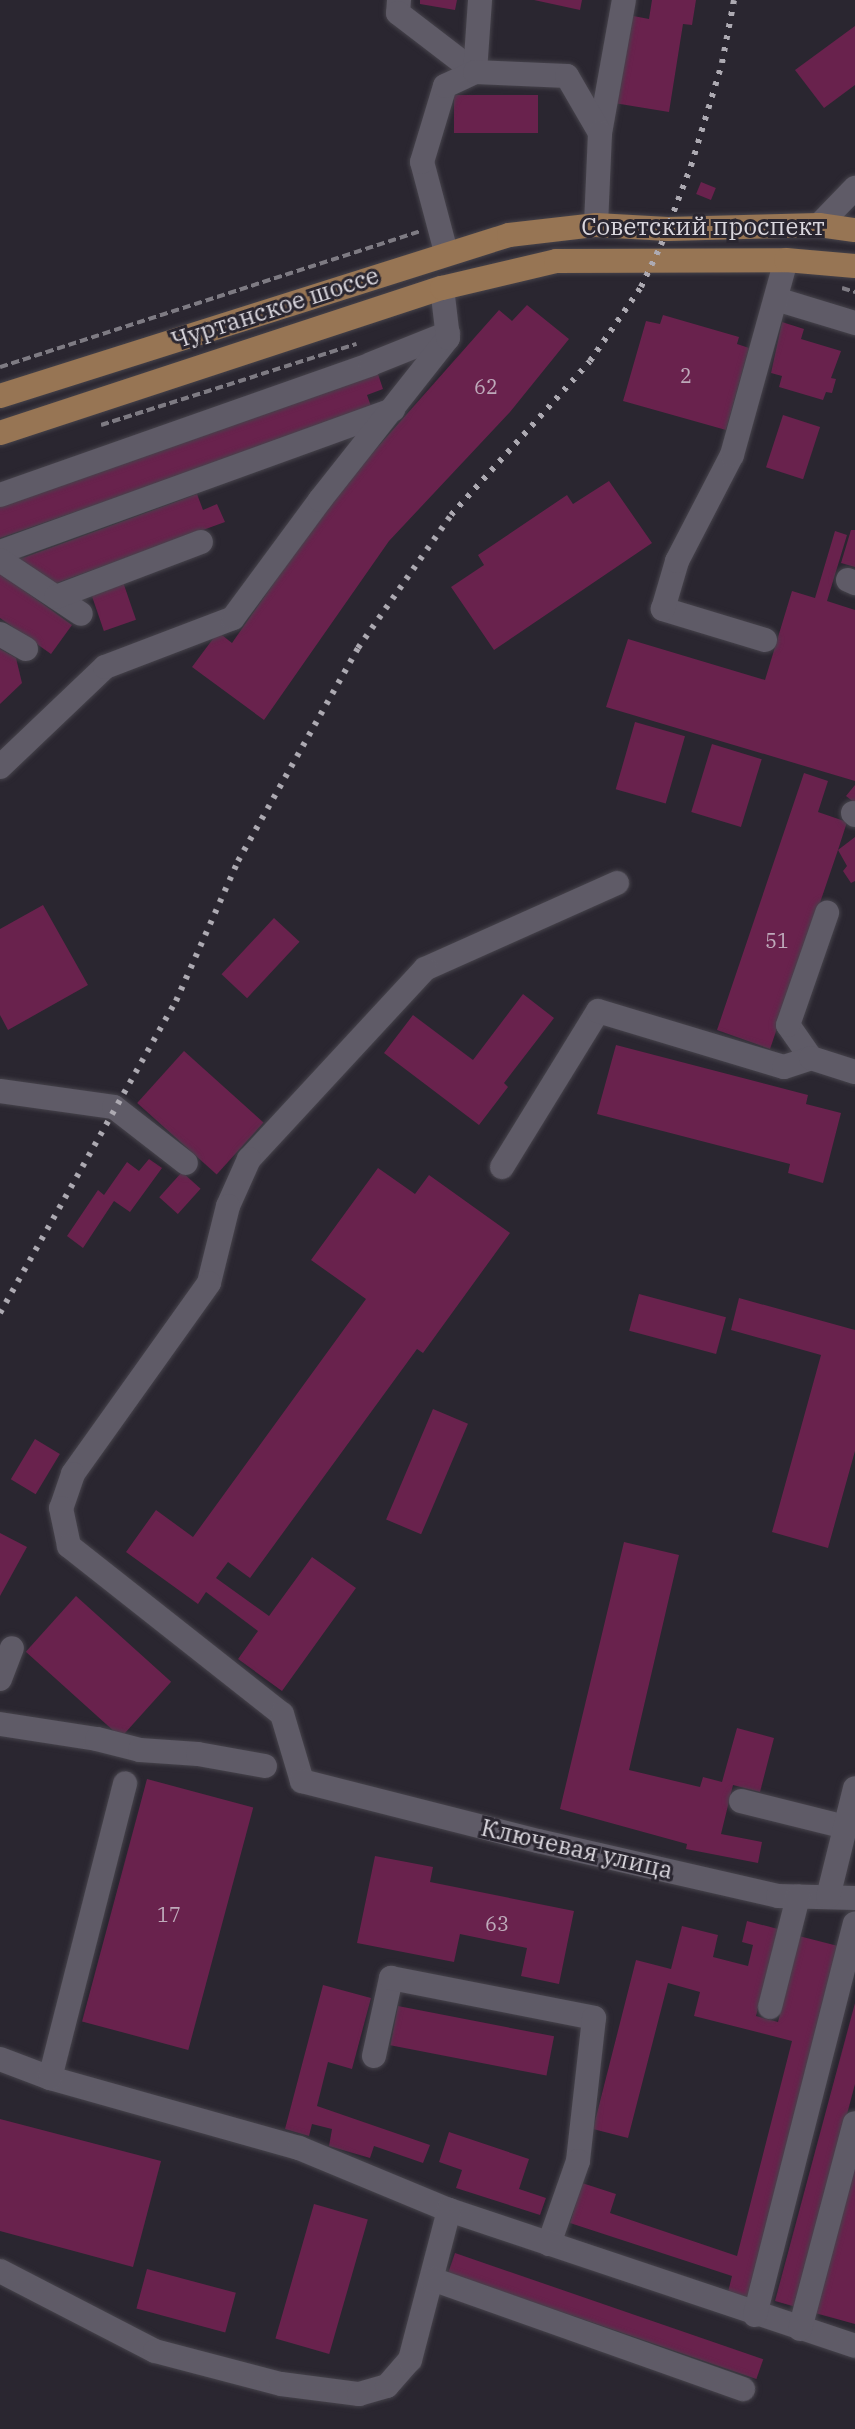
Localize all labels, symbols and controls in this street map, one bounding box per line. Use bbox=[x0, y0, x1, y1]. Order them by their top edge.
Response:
street label: Советский проспект bbox=[581, 213, 825, 241]
street label: Чуртанское шоссе bbox=[168, 261, 382, 355]
house number: 2 bbox=[680, 363, 692, 387]
house number: 62 bbox=[474, 374, 498, 398]
house number: 51 bbox=[765, 928, 789, 952]
street label: Ключевая улица bbox=[478, 1813, 676, 1885]
house number: 17 bbox=[157, 1902, 181, 1926]
house number: 63 bbox=[485, 1911, 509, 1935]

